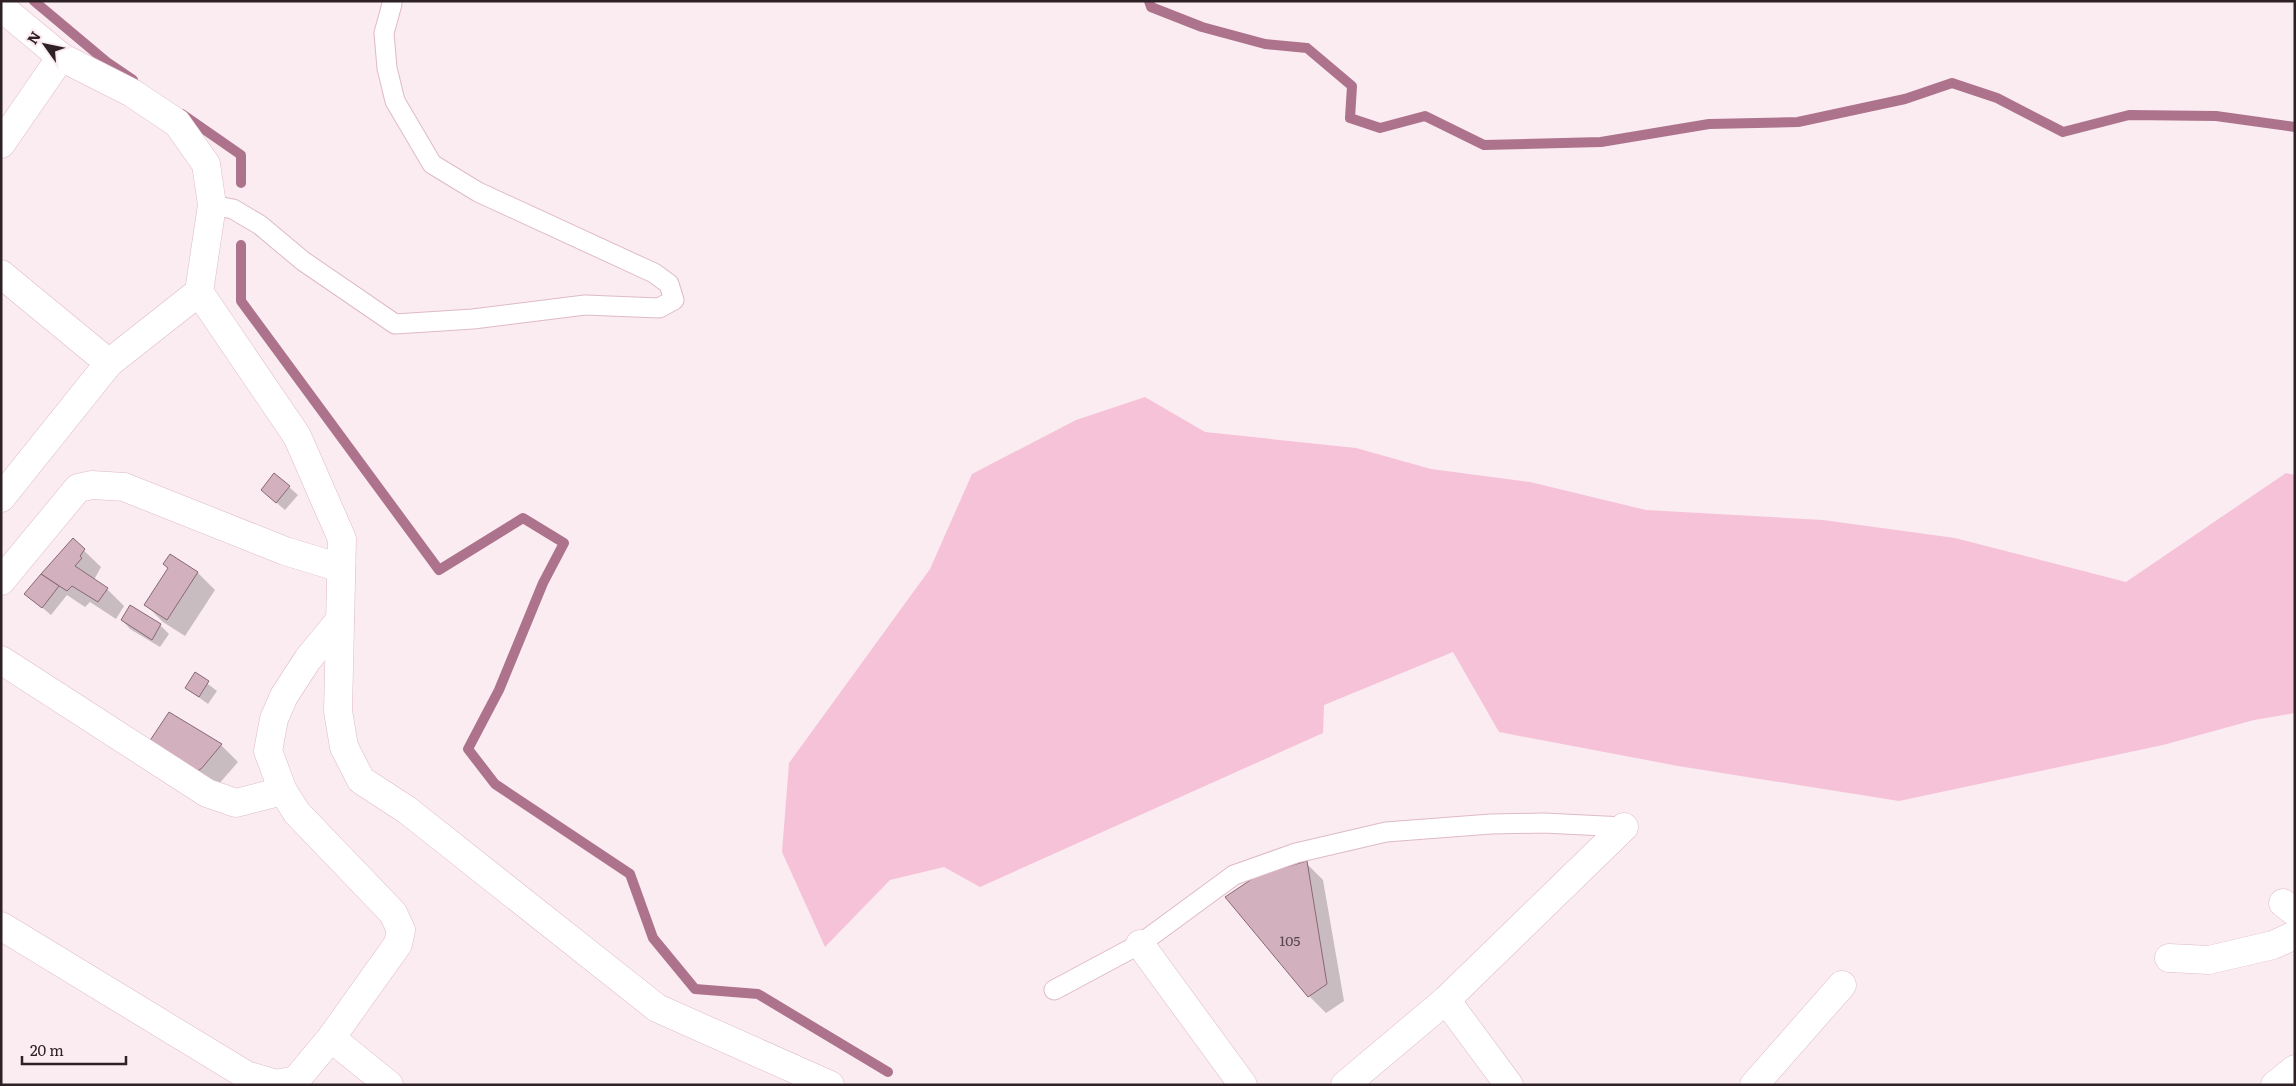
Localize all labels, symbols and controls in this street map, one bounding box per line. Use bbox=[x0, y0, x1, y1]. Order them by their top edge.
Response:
north arrow bbox=[20, 20, 70, 70]
text: N bbox=[22, 27, 45, 48]
house number: 105 bbox=[1280, 930, 1300, 950]
scale bar bbox=[22, 1034, 126, 1066]
text: 20 m bbox=[30, 1038, 64, 1061]

